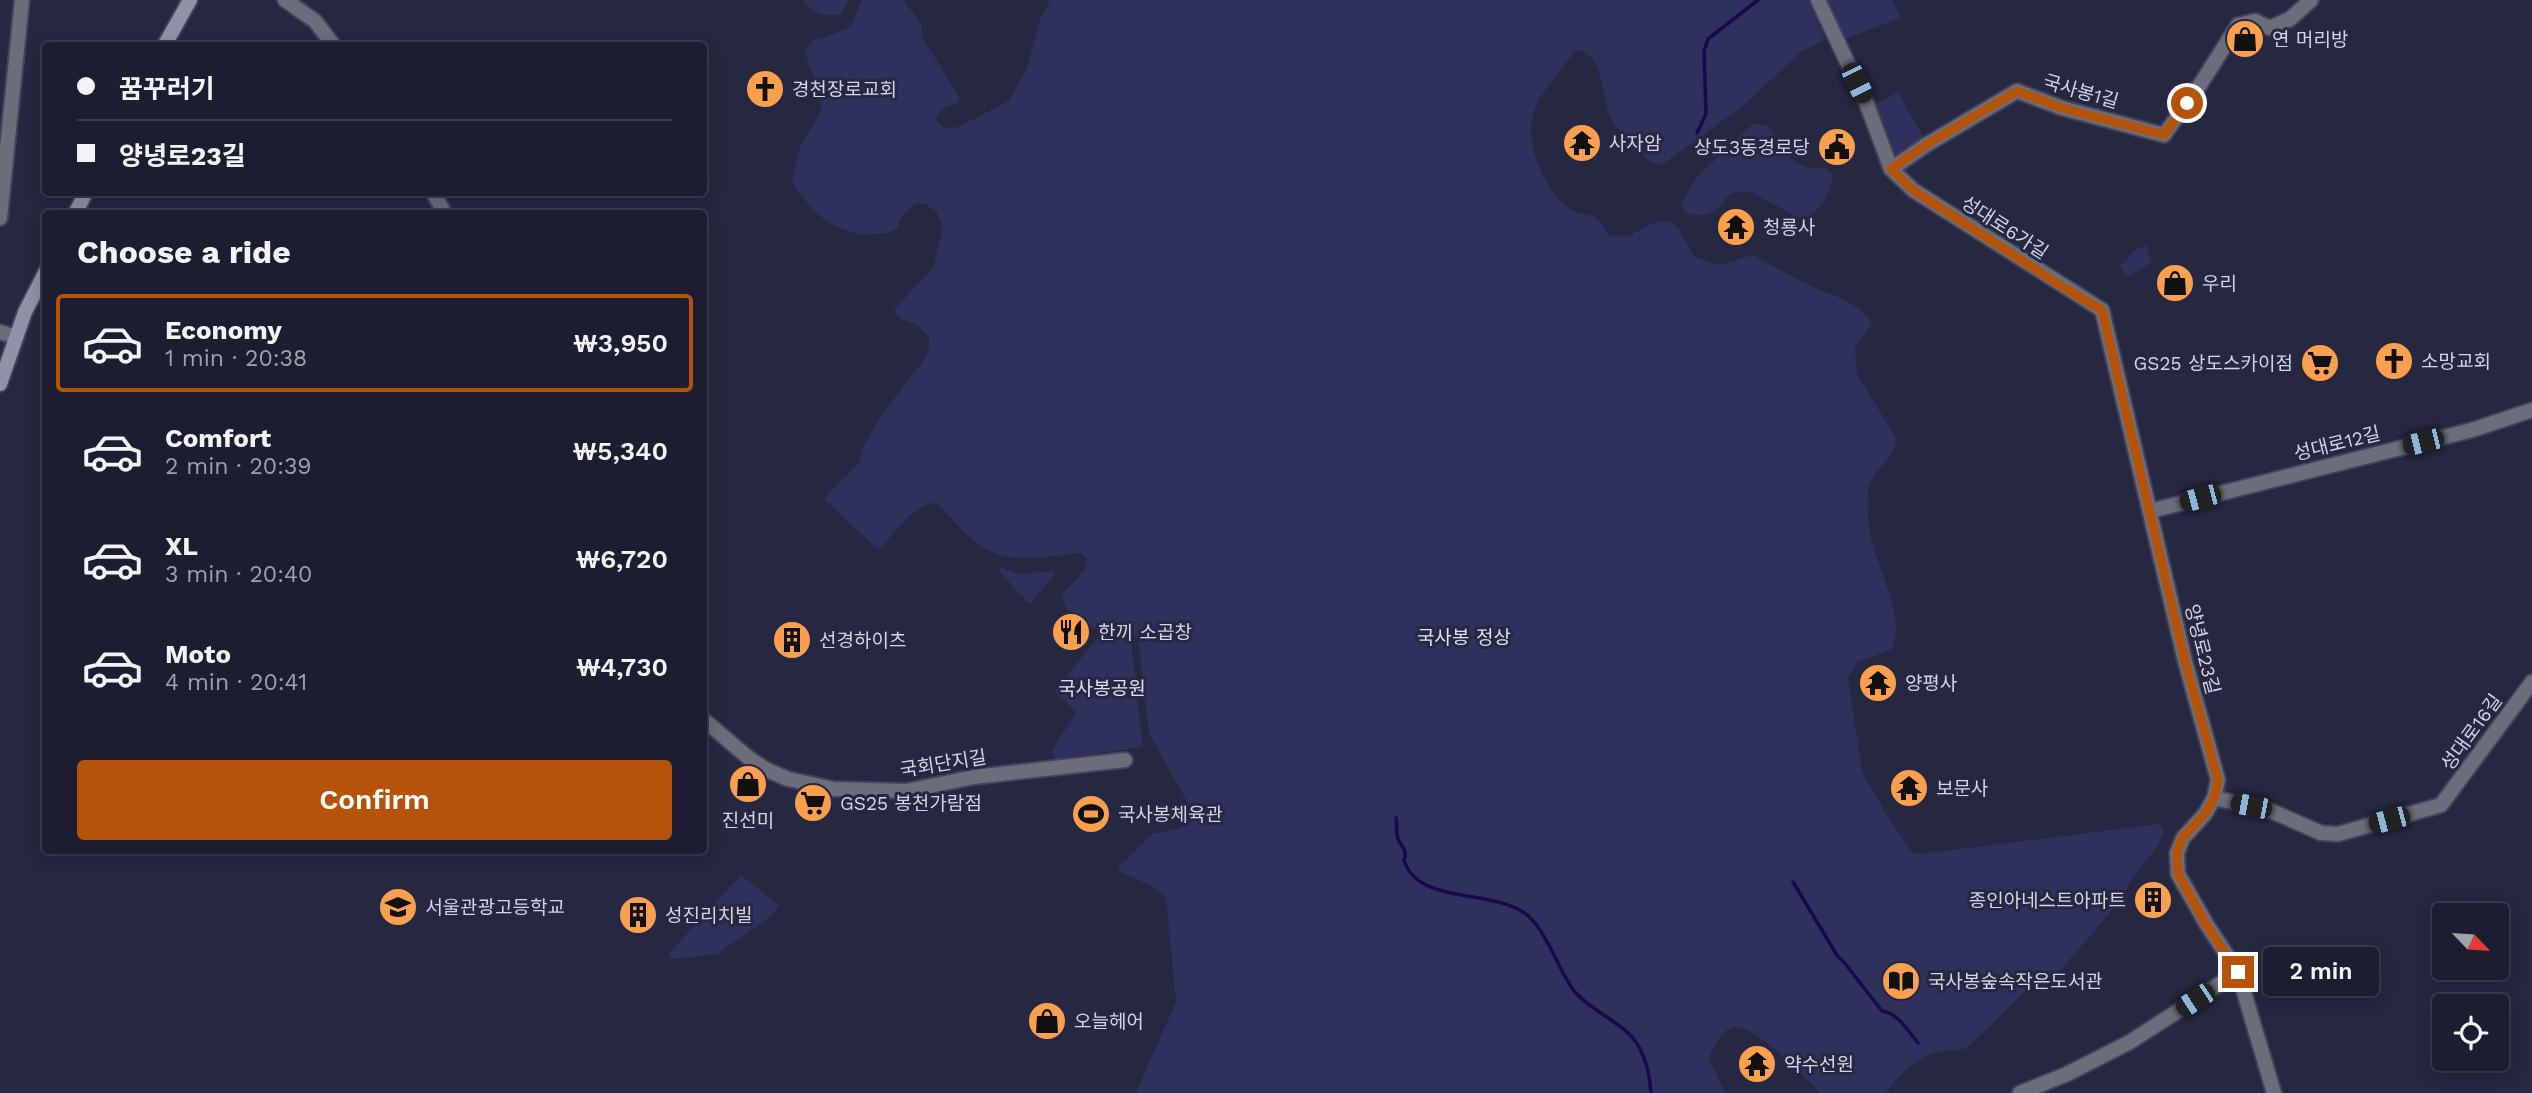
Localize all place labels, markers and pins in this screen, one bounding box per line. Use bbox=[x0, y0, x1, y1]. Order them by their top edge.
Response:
shop icon: 연 머리방 bbox=[2224, 18, 2266, 60]
place label: 연 머리방 bbox=[2272, 28, 2348, 51]
church icon: 경천장로교회 bbox=[744, 68, 786, 110]
place label: 경천장로교회 bbox=[792, 78, 897, 101]
temple icon: 사자암 bbox=[1561, 122, 1603, 164]
public building icon: 상도3동경로당 bbox=[1816, 126, 1858, 168]
place label: 사자암 bbox=[1609, 132, 1662, 155]
place label: 상도3동경로당 bbox=[1694, 136, 1810, 159]
temple icon: 청룡사 bbox=[1715, 206, 1757, 248]
place label: 청룡사 bbox=[1763, 216, 1815, 239]
shop icon: 우리 bbox=[2154, 262, 2196, 304]
place label: 우리 bbox=[2202, 272, 2237, 295]
church icon: 소망교회 bbox=[2373, 340, 2415, 382]
supermarket icon: GS25 상도스카이점 bbox=[2299, 342, 2341, 384]
place label: 소망교회 bbox=[2421, 350, 2491, 373]
place label: GS25 상도스카이점 bbox=[2134, 352, 2293, 375]
restaurant icon: 한끼 소곱창 bbox=[1050, 611, 1092, 653]
building icon: 선경하이츠 bbox=[771, 619, 813, 661]
place label: 한끼 소곱창 bbox=[1098, 621, 1192, 644]
place label: 선경하이츠 bbox=[819, 629, 906, 652]
temple icon: 양평사 bbox=[1857, 662, 1899, 704]
place label: 양평사 bbox=[1905, 672, 1957, 695]
shop icon: 진선미 bbox=[727, 763, 769, 805]
temple icon: 보문사 bbox=[1888, 767, 1930, 809]
place label: 보문사 bbox=[1936, 777, 1988, 800]
supermarket icon: GS25 봉천가람점 bbox=[792, 782, 834, 824]
place label: GS25 봉천가람점 bbox=[840, 792, 982, 815]
sports icon: 국사봉체육관 bbox=[1070, 793, 1112, 835]
place label: 국사봉체육관 bbox=[1118, 803, 1223, 826]
place label: 진선미 bbox=[722, 809, 774, 832]
building icon: 종인아네스트아파트 bbox=[2132, 879, 2174, 921]
school or university icon: 서울관광고등학교 bbox=[377, 886, 419, 928]
place label: 종인아네스트아파트 bbox=[1969, 889, 2126, 912]
building icon: 성진리치빌 bbox=[617, 894, 659, 936]
place label: 서울관광고등학교 bbox=[425, 896, 565, 919]
place label: 성진리치빌 bbox=[665, 904, 752, 927]
library icon: 국사봉숲속작은도서관 bbox=[1880, 960, 1922, 1002]
place label: 국사봉숲속작은도서관 bbox=[1928, 970, 2103, 993]
shop icon: 오늘헤어 bbox=[1026, 1000, 1068, 1042]
place label: 오늘헤어 bbox=[1074, 1010, 1144, 1033]
temple icon: 약수선원 bbox=[1736, 1043, 1778, 1085]
place label: 약수선원 bbox=[1784, 1053, 1854, 1076]

